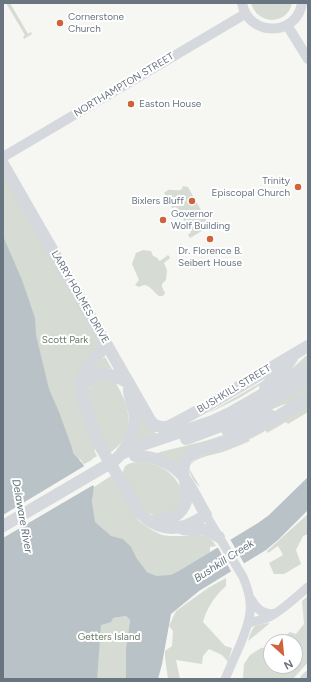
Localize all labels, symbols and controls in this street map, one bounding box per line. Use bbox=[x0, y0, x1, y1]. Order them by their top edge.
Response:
place label: Cornerstone Church bbox=[68, 11, 124, 34]
marker: Cornerstone Church bbox=[55, 18, 65, 28]
street label: NORTHAMPTON STREET bbox=[72, 50, 176, 120]
place label: Easton House bbox=[139, 98, 201, 110]
marker: Easton House bbox=[126, 99, 136, 109]
place label: Trinity Episcopal Church bbox=[212, 175, 290, 198]
marker: Trinity Episcopal Church bbox=[293, 182, 303, 192]
place label: Bixlers Bluff bbox=[131, 195, 184, 207]
marker: Bixlers Bluff bbox=[187, 196, 197, 206]
place label: Governor Wolf Building bbox=[171, 208, 230, 232]
marker: Governor Wolf Building bbox=[158, 215, 168, 225]
marker: Dr. Florence B. Seibert House bbox=[205, 234, 215, 244]
place label: Dr. Florence B. Seibert House bbox=[178, 245, 242, 268]
street label: LARRY HOLMES DRIVE bbox=[49, 248, 111, 346]
park label: Scott Park bbox=[42, 334, 88, 346]
street label: BUSHKILL STREET bbox=[195, 362, 273, 416]
water label: Delaware River bbox=[9, 478, 35, 554]
water label: Bushkill Creek bbox=[192, 537, 256, 585]
park label: Getters Island bbox=[78, 631, 140, 643]
north arrow bbox=[263, 634, 303, 674]
text: N bbox=[281, 657, 295, 672]

